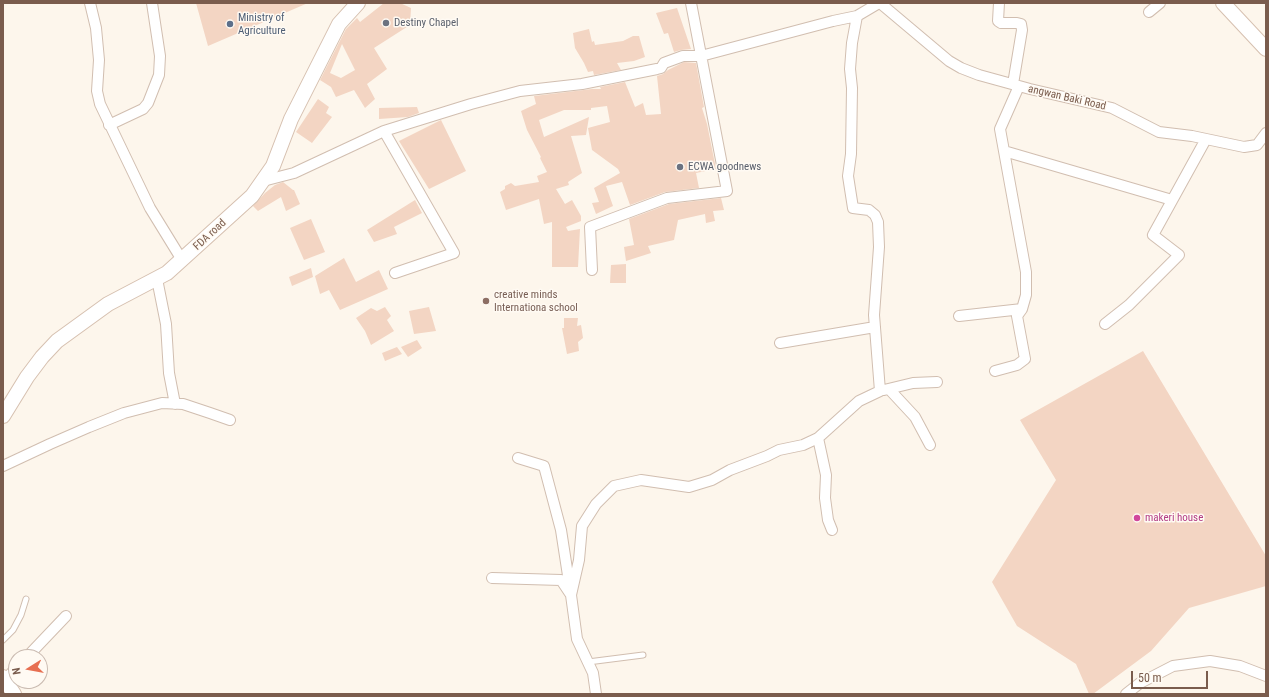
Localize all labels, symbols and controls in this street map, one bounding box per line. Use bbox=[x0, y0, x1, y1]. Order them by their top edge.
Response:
place label: Ministry of Agriculture bbox=[238, 11, 286, 37]
place label: Destiny Chapel bbox=[394, 16, 459, 30]
marker: Destiny Chapel bbox=[381, 18, 391, 28]
marker: Ministry of Agriculture bbox=[225, 19, 235, 29]
street label: angwan Baki Road bbox=[1027, 83, 1107, 113]
place label: ECWA goodnews bbox=[688, 160, 761, 174]
marker: ECWA goodnews bbox=[675, 162, 685, 172]
street label: FDA road bbox=[191, 217, 229, 253]
place label: creative minds Internationa school bbox=[494, 288, 578, 314]
marker: creative minds Internationa school bbox=[481, 296, 491, 306]
place label: makeri house bbox=[1145, 511, 1203, 525]
marker: makeri house bbox=[1132, 513, 1142, 523]
north arrow bbox=[8, 649, 48, 689]
scale bar bbox=[1133, 663, 1210, 689]
text: N bbox=[10, 667, 24, 676]
text: 50 m bbox=[1138, 671, 1162, 685]

